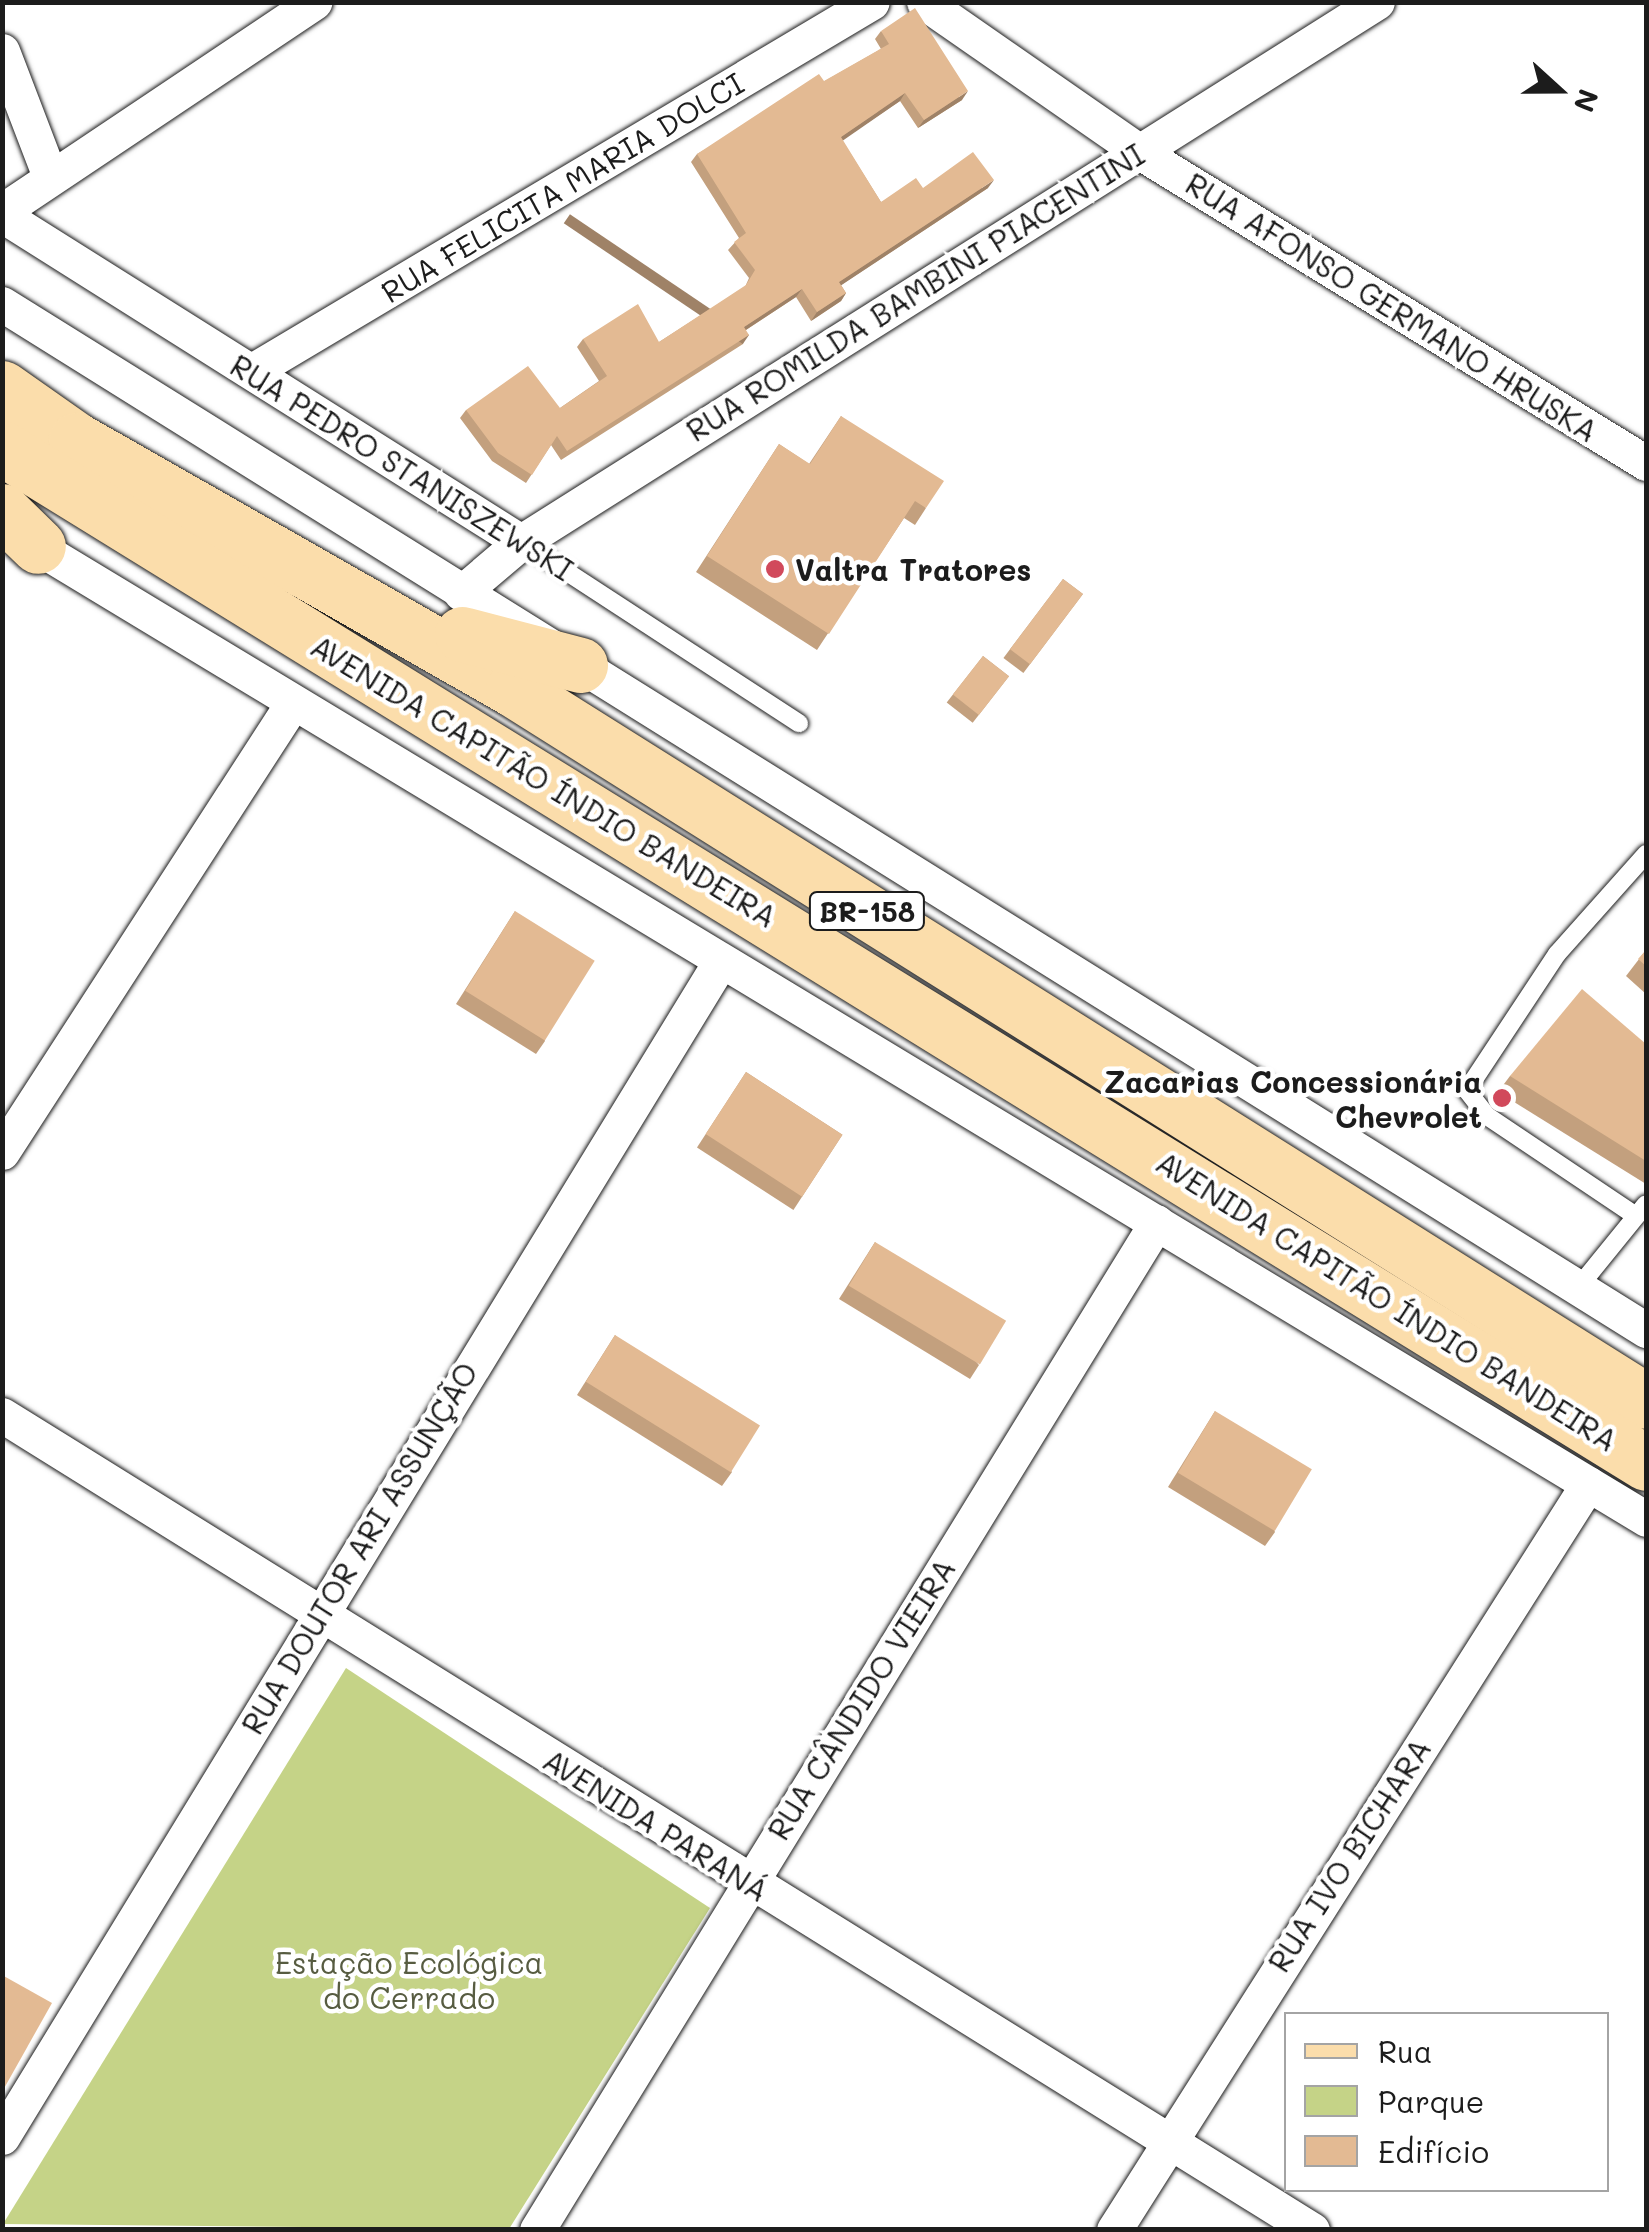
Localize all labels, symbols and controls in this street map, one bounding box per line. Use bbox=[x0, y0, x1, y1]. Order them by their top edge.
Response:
north arrow bbox=[1509, 40, 1609, 140]
street label: RUA FELICITA MARIA DOLCI bbox=[374, 64, 750, 310]
text: N bbox=[1566, 84, 1608, 117]
street label: RUA ROMILDA BAMBINI PIACENTINI bbox=[680, 136, 1150, 448]
street label: RUA AFONSO GERMANO HRUSKA bbox=[1180, 165, 1604, 449]
street label: RUA PEDRO STANISZEWSKI bbox=[224, 347, 580, 587]
place label: Valtra Tratores bbox=[795, 551, 1031, 587]
marker: Valtra Tratores bbox=[764, 558, 786, 580]
street label: AVENIDA CAPITÃO ÍNDIO BANDEIRA bbox=[305, 627, 783, 935]
road number: BR-158 bbox=[807, 888, 927, 934]
place label: Zacarias Concessionária Chevrolet bbox=[1104, 1063, 1482, 1134]
marker: Zacarias Concessionária Chevrolet bbox=[1491, 1087, 1513, 1109]
street label: AVENIDA CAPITÃO ÍNDIO BANDEIRA bbox=[1150, 1143, 1624, 1459]
street label: RUA DOUTOR ARI ASSUNÇÃO bbox=[234, 1356, 484, 1740]
street label: RUA CÂNDIDO VIEIRA bbox=[760, 1552, 962, 1846]
street label: RUA IVO BICHARA bbox=[1260, 1732, 1438, 1978]
street label: AVENIDA PARANÁ bbox=[537, 1741, 775, 1909]
park label: Estação Ecológica do Cerrado bbox=[275, 1944, 543, 2014]
legend bbox=[1284, 2012, 1609, 2192]
text: Rua bbox=[1378, 2031, 1432, 2071]
text: Parque bbox=[1378, 2081, 1484, 2121]
text: Edifício bbox=[1378, 2131, 1489, 2171]

